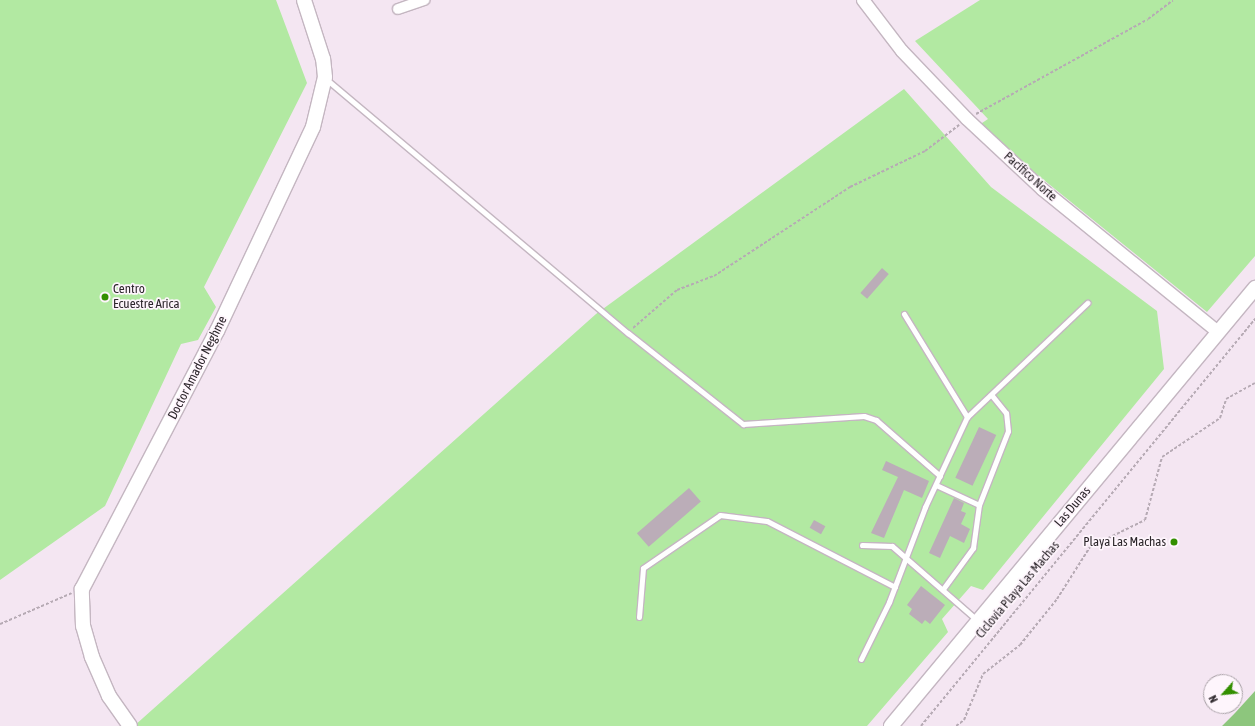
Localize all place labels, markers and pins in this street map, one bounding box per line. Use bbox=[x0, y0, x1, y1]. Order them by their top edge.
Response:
place label: Centro Ecuestre Arica bbox=[113, 282, 179, 313]
marker: Centro Ecuestre Arica bbox=[100, 292, 110, 302]
place label: Playa Las Machas bbox=[1083, 534, 1166, 550]
marker: Playa Las Machas bbox=[1169, 537, 1179, 547]

